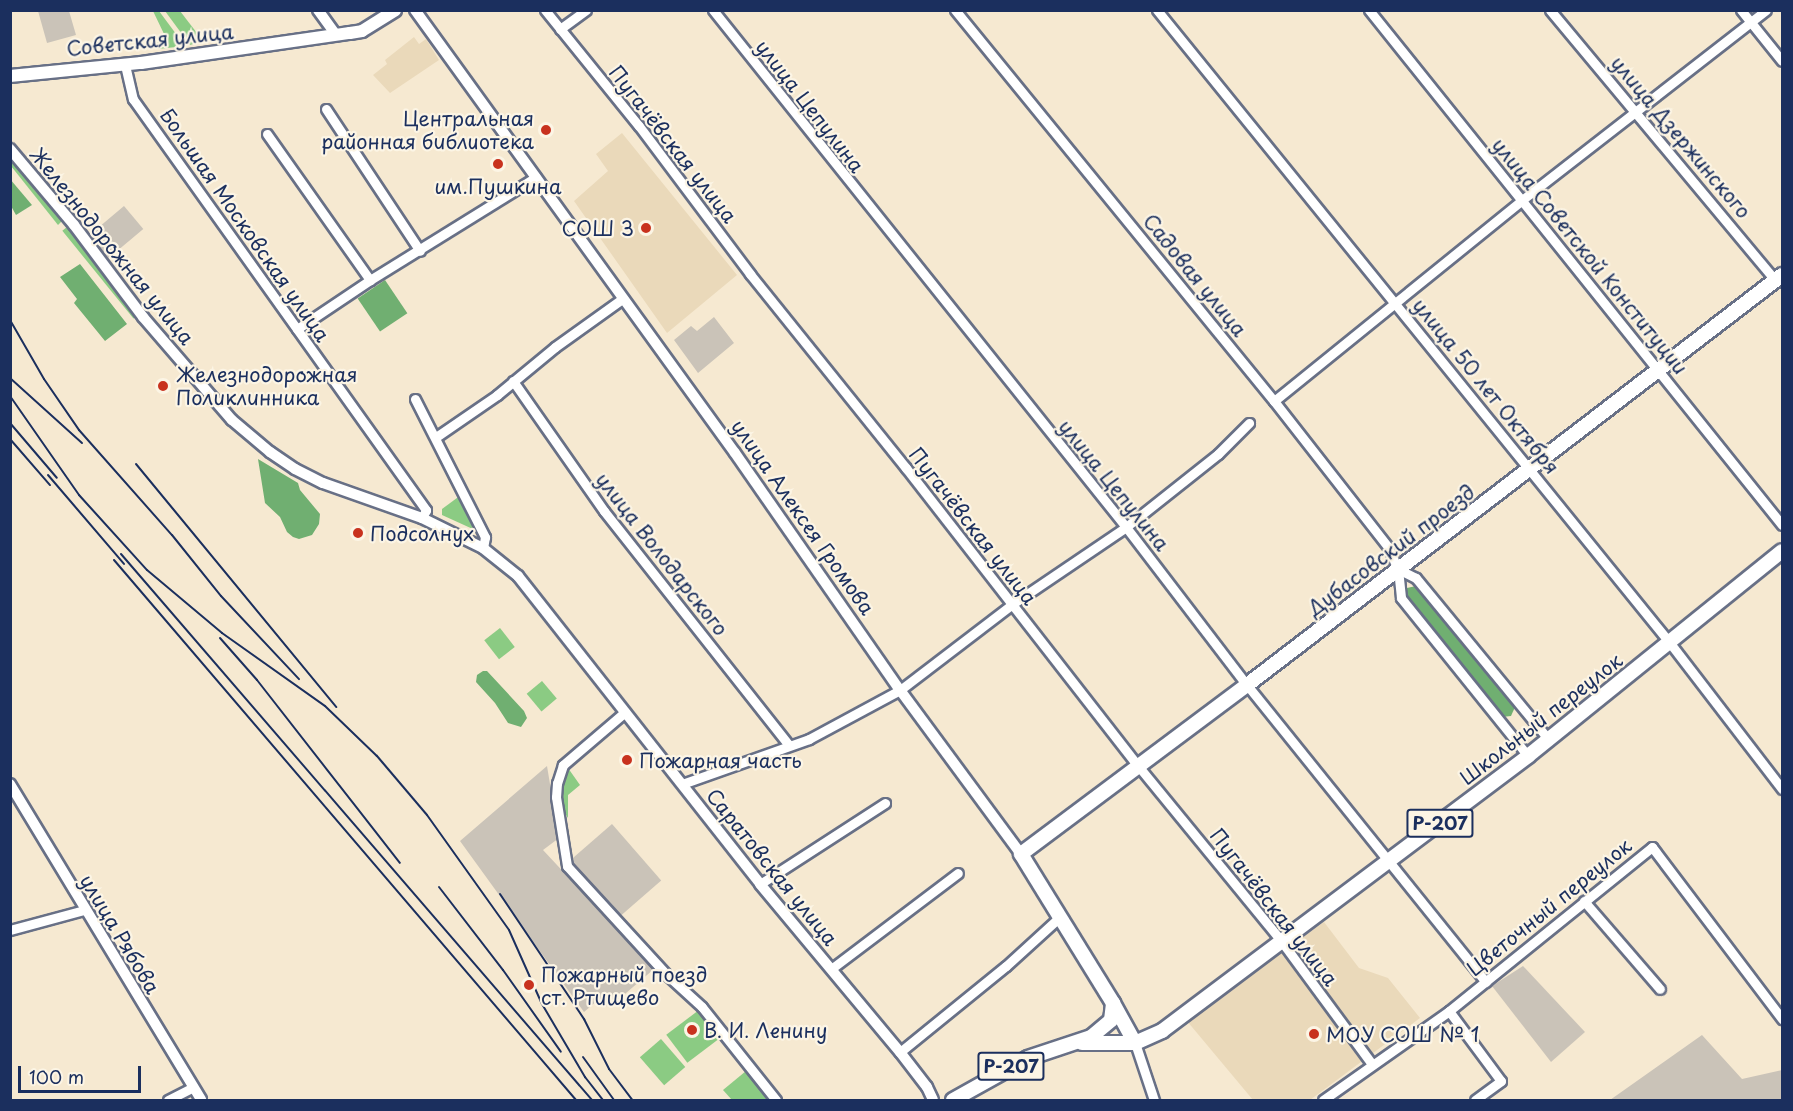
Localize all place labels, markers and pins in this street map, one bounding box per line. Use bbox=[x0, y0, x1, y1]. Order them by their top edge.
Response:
place label: Центральная районная библиотека bbox=[321, 106, 534, 153]
marker: Центральная районная библиотека bbox=[539, 123, 553, 137]
marker: им.Пушкина bbox=[491, 157, 505, 171]
place label: им.Пушкина bbox=[434, 174, 562, 198]
place label: СОШ 3 bbox=[561, 216, 634, 240]
marker: СОШ 3 bbox=[639, 221, 653, 235]
place label: Железнодорожная Поликлинника bbox=[176, 362, 358, 409]
marker: Железнодорожная Поликлинника bbox=[154, 377, 172, 395]
place label: Подсолнух bbox=[370, 521, 474, 545]
marker: Подсолнух bbox=[351, 526, 365, 540]
place label: Пожарная часть bbox=[639, 748, 802, 772]
marker: Пожарная часть bbox=[620, 753, 634, 767]
place label: Пожарный поезд ст. Ртищево bbox=[541, 962, 707, 1009]
marker: Пожарный поезд ст. Ртищево bbox=[522, 978, 536, 992]
place label: В. И. Ленину bbox=[704, 1018, 828, 1042]
place label: МОУ СОШ № 1 bbox=[1326, 1022, 1481, 1046]
marker: В. И. Ленину bbox=[685, 1023, 699, 1037]
marker: МОУ СОШ № 1 bbox=[1307, 1027, 1321, 1041]

